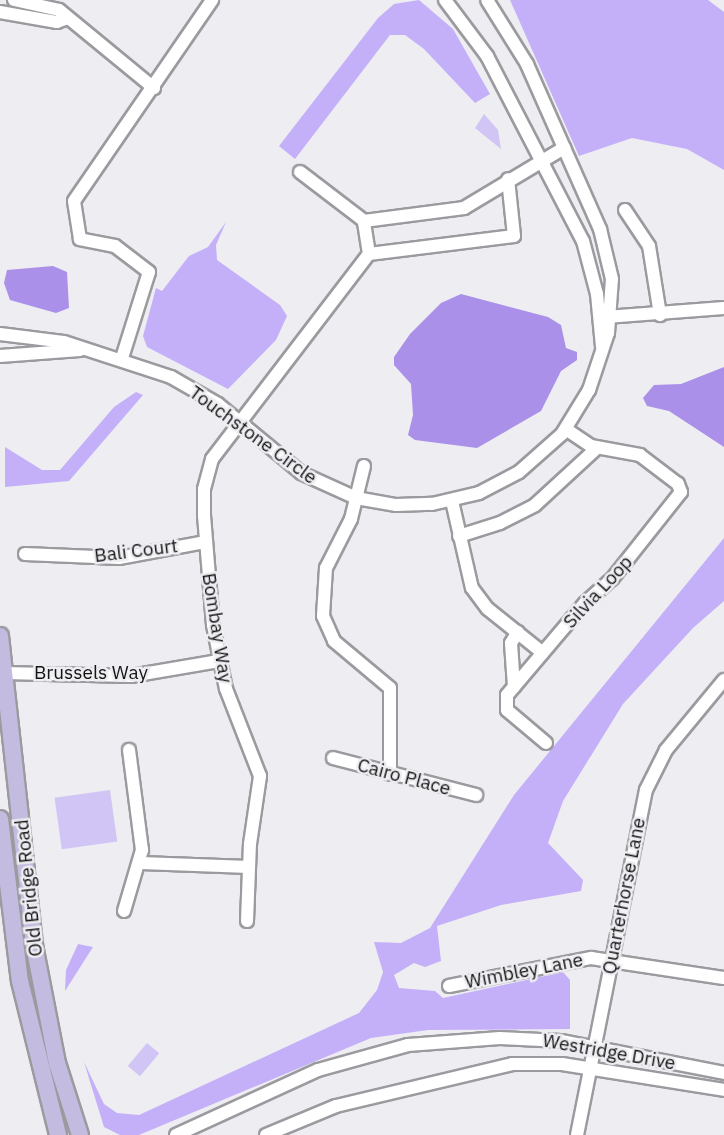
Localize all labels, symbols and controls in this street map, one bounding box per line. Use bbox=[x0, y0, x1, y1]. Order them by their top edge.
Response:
street label: Touchstone Circle bbox=[185, 381, 321, 489]
street label: Bali Court bbox=[93, 535, 179, 567]
street label: Silvia Loop bbox=[559, 551, 637, 633]
street label: Bombay Way bbox=[197, 571, 237, 685]
street label: Brussels Way bbox=[34, 662, 148, 684]
street label: Cairo Place bbox=[355, 754, 453, 800]
street label: Quarterhorse Lane bbox=[598, 816, 650, 976]
street label: Old Bridge Road bbox=[10, 818, 48, 958]
street label: Wimbley Lane bbox=[463, 948, 585, 994]
street label: Westridge Drive bbox=[541, 1029, 677, 1075]

